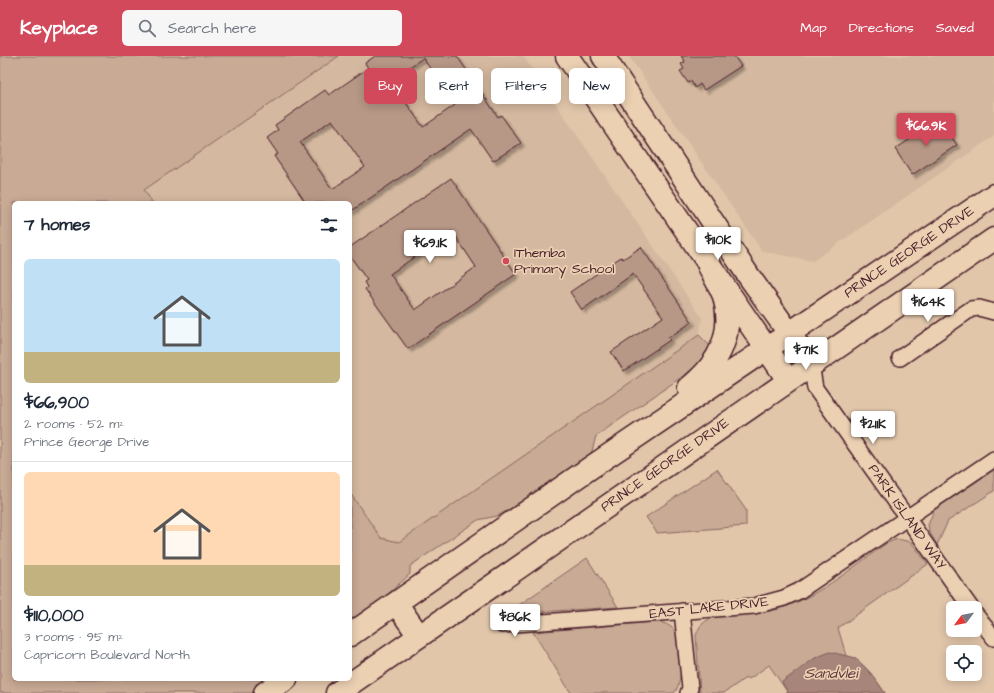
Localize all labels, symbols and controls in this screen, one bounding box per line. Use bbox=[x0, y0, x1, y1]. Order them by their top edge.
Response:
search box bbox=[122, 10, 402, 46]
text: Keyplace bbox=[20, 15, 98, 42]
icon: search bbox=[136, 17, 158, 39]
text: Search here bbox=[168, 18, 256, 39]
text: Map bbox=[800, 18, 827, 38]
text: Directions bbox=[849, 18, 914, 38]
text: Saved bbox=[936, 18, 974, 38]
chip: Buy bbox=[364, 68, 417, 104]
chip: Rent bbox=[425, 68, 483, 104]
chip: Filters bbox=[491, 68, 561, 104]
chip: New bbox=[569, 68, 625, 104]
pin: $66.9K bbox=[893, 113, 959, 147]
text: $66.9K bbox=[906, 117, 946, 135]
street label: PRINCE GEORGE DRIVE bbox=[840, 201, 979, 303]
text: 7 homes bbox=[24, 213, 90, 237]
icon: filters bbox=[318, 214, 340, 236]
pin: $110K bbox=[690, 227, 746, 261]
pin: $69.1K bbox=[397, 230, 463, 264]
text: $110K bbox=[705, 231, 731, 249]
text: $69.1K bbox=[413, 234, 447, 252]
place label: IThemba Primary School bbox=[514, 243, 615, 279]
marker: IThemba Primary School bbox=[501, 256, 511, 266]
icon: home bbox=[146, 285, 218, 357]
pin: $164K bbox=[900, 289, 956, 323]
text: $164K bbox=[911, 293, 945, 311]
pin: $71K bbox=[782, 337, 830, 371]
text: $71K bbox=[794, 341, 818, 359]
text: $66,900 bbox=[24, 391, 89, 415]
pin: $211K bbox=[845, 411, 901, 445]
street label: PRINCE GEORGE DRIVE bbox=[597, 413, 734, 517]
text: 2 rooms · 52 m² bbox=[24, 415, 124, 433]
text: $211K bbox=[860, 415, 886, 433]
text: Prince George Drive bbox=[24, 433, 149, 451]
street label: PARK ISLAND WAY bbox=[863, 460, 951, 574]
icon: home bbox=[146, 498, 218, 570]
street label: EAST LAKE DRIVE bbox=[648, 592, 770, 624]
north arrow bbox=[946, 601, 982, 637]
map controls bbox=[946, 601, 982, 681]
text: $110,000 bbox=[24, 604, 84, 628]
pin: $86K bbox=[491, 604, 539, 638]
text: $86K bbox=[499, 608, 531, 626]
text: 3 rooms · 95 m² bbox=[24, 628, 123, 646]
button: locate bbox=[946, 645, 982, 681]
text: Capricorn Boulevard North bbox=[24, 646, 190, 664]
water label: Sandvlei bbox=[805, 663, 859, 684]

